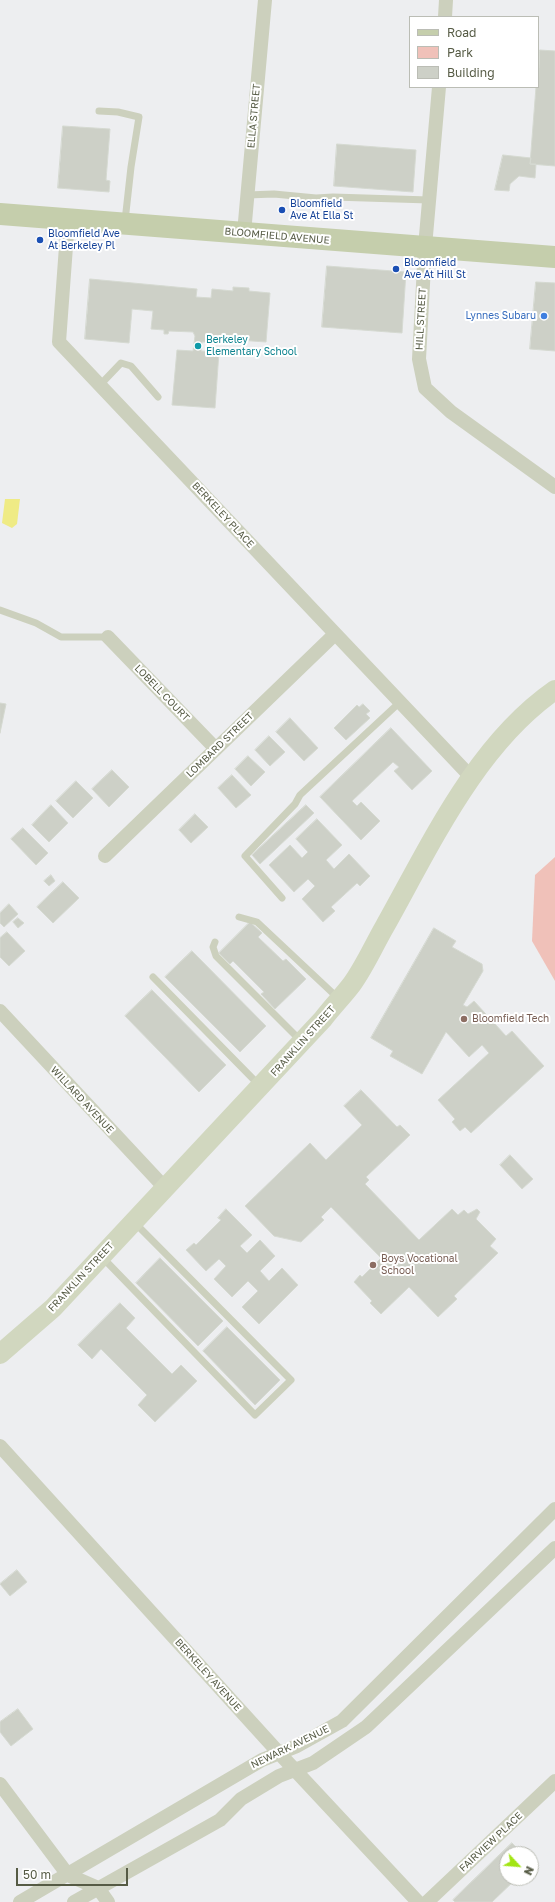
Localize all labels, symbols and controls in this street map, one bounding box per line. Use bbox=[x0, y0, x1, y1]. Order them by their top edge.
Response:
legend bbox=[409, 16, 539, 88]
text: Road bbox=[447, 25, 476, 40]
text: Park bbox=[447, 45, 473, 60]
text: Building bbox=[447, 65, 495, 80]
street label: ELLA STREET bbox=[245, 83, 263, 149]
place label: Bloomfield Ave At Ella St bbox=[290, 198, 353, 222]
marker: Bloomfield Ave At Ella St bbox=[277, 205, 287, 215]
street label: BLOOMFIELD AVENUE bbox=[224, 225, 330, 247]
place label: Bloomfield Ave At Berkeley Pl bbox=[48, 228, 120, 252]
marker: Bloomfield Ave At Berkeley Pl bbox=[35, 235, 45, 245]
place label: Bloomfield Ave At Hill St bbox=[404, 257, 466, 280]
marker: Bloomfield Ave At Hill St bbox=[391, 264, 401, 274]
street label: HILL STREET bbox=[413, 288, 429, 350]
place label: Lynnes Subaru bbox=[465, 310, 536, 322]
marker: Lynnes Subaru bbox=[539, 311, 549, 321]
place label: Berkeley Elementary School bbox=[206, 334, 297, 358]
marker: Berkeley Elementary School bbox=[193, 341, 203, 351]
street label: BERKELEY PLACE bbox=[190, 480, 256, 550]
street label: LOBELL COURT bbox=[132, 662, 192, 724]
street label: LOMBARD STREET bbox=[184, 710, 256, 780]
street label: FRANKLIN STREET bbox=[268, 1003, 338, 1079]
place label: Bloomfield Tech bbox=[472, 1013, 549, 1025]
marker: Bloomfield Tech bbox=[459, 1014, 469, 1024]
street label: WILLARD AVENUE bbox=[48, 1064, 116, 1136]
street label: FRANKLIN STREET bbox=[46, 1240, 116, 1314]
place label: Boys Vocational School bbox=[381, 1253, 458, 1276]
marker: Boys Vocational School bbox=[368, 1260, 378, 1270]
street label: BERKELEY AVENUE bbox=[172, 1636, 244, 1714]
street label: NEWARK AVENUE bbox=[249, 1723, 331, 1771]
street label: FAIRVIEW PLACE bbox=[457, 1810, 525, 1874]
north arrow bbox=[499, 1846, 539, 1886]
scale bar bbox=[18, 1860, 130, 1886]
text: N bbox=[522, 1864, 537, 1878]
text: 50 m bbox=[23, 1867, 51, 1882]

